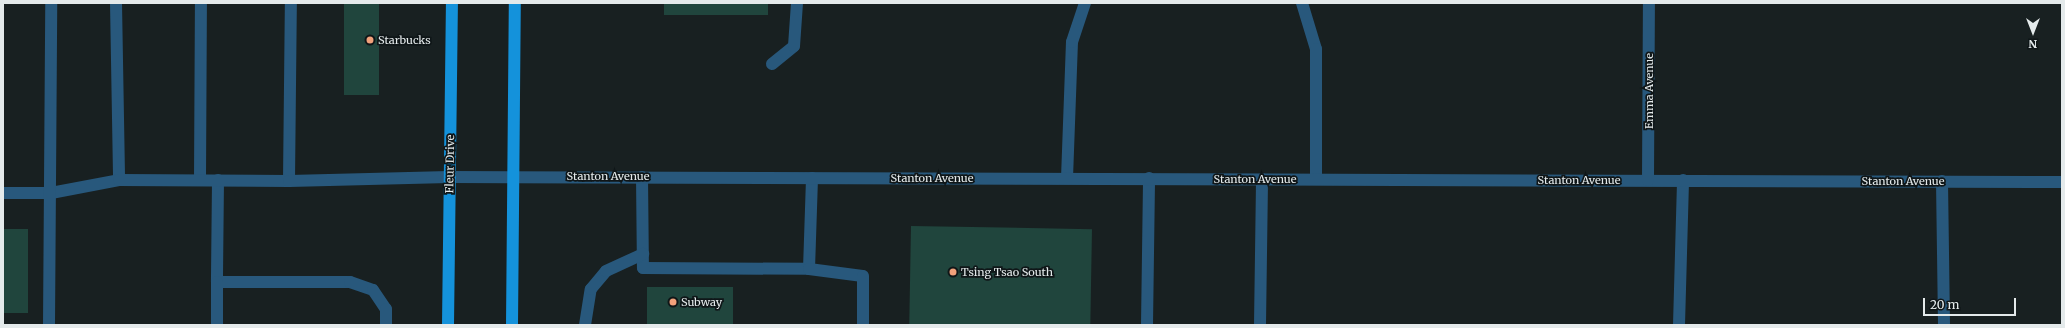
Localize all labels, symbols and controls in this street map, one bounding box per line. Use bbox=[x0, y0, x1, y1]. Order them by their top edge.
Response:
north arrow bbox=[2013, 12, 2053, 52]
place label: Starbucks bbox=[378, 33, 431, 47]
marker: Starbucks bbox=[365, 35, 375, 45]
text: N bbox=[2029, 37, 2037, 51]
street label: Emma Avenue bbox=[1642, 53, 1656, 129]
street label: Fleur Drive bbox=[443, 134, 457, 194]
street label: Stanton Avenue bbox=[567, 169, 649, 183]
street label: Stanton Avenue bbox=[891, 171, 973, 185]
street label: Stanton Avenue bbox=[1214, 172, 1296, 186]
street label: Stanton Avenue bbox=[1538, 173, 1620, 187]
street label: Stanton Avenue bbox=[1862, 174, 1944, 188]
place label: Tsing Tsao South bbox=[961, 265, 1053, 279]
marker: Tsing Tsao South bbox=[948, 267, 958, 277]
scale bar bbox=[1925, 290, 2018, 316]
place label: Subway bbox=[681, 295, 722, 309]
marker: Subway bbox=[668, 297, 678, 307]
text: 20 m bbox=[1930, 297, 1959, 312]

